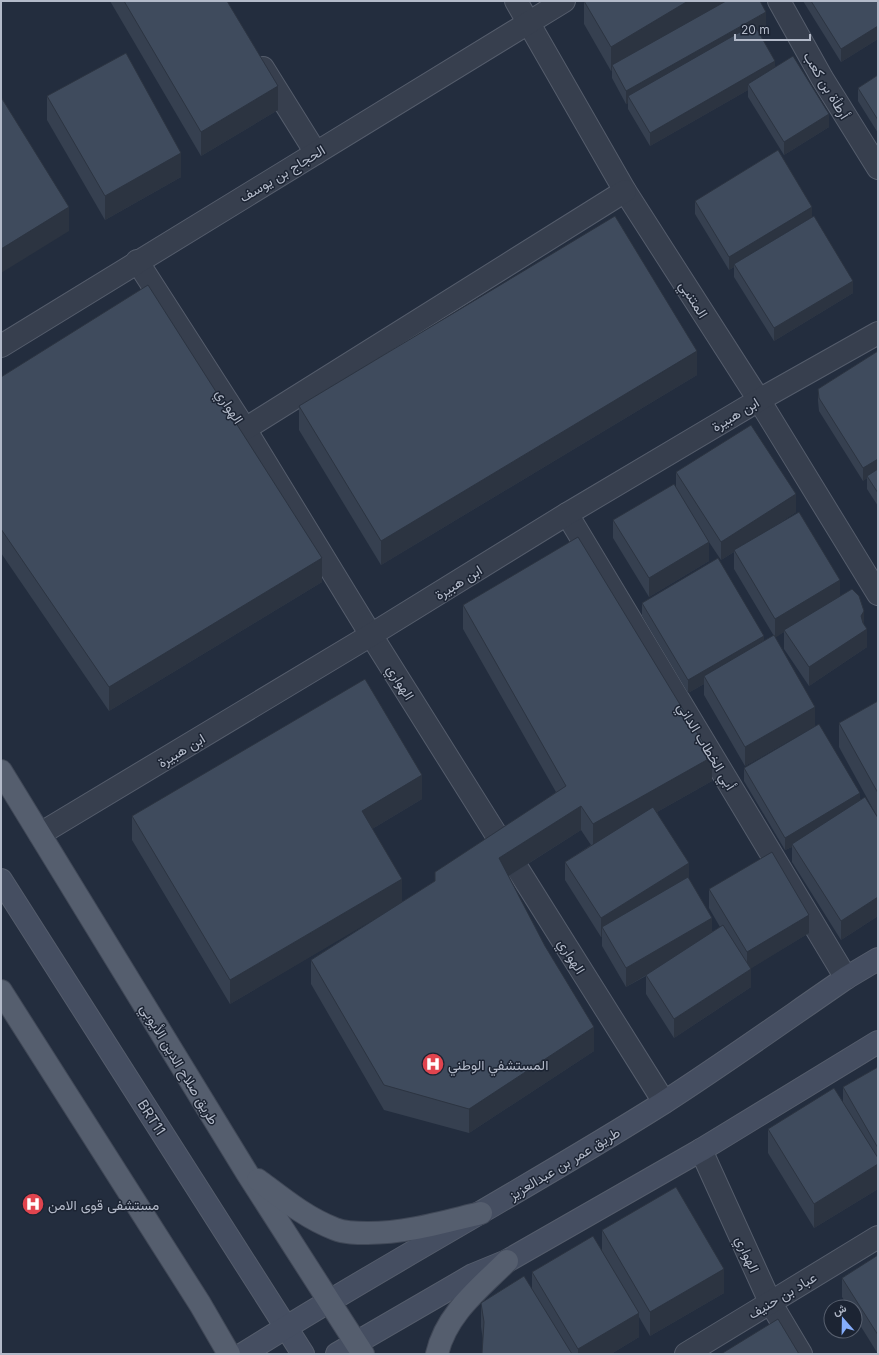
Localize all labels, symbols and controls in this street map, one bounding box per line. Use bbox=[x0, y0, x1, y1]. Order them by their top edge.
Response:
scale bar bbox=[735, 16, 810, 42]
text: 20 m bbox=[741, 22, 770, 37]
street label: أرطأة بن كعب bbox=[799, 48, 854, 122]
street label: الحجاج بن يوسف bbox=[236, 141, 329, 208]
street label: المتنبي bbox=[673, 277, 712, 323]
street label: الهواري bbox=[209, 385, 248, 429]
street label: ابن هبيرة bbox=[708, 393, 762, 436]
street label: ابن هبيرة bbox=[431, 561, 485, 604]
street label: الهواري bbox=[380, 661, 418, 705]
street label: أبي الخطاب الداني bbox=[671, 699, 740, 795]
street label: ابن هبيرة bbox=[154, 729, 208, 772]
street label: الهواري bbox=[551, 935, 589, 979]
street label: طريق صلاح الدين الأيوبي bbox=[134, 1001, 223, 1129]
hospital icon: المستشفي الوطني bbox=[420, 1051, 446, 1077]
place label: المستشفي الوطني bbox=[448, 1056, 548, 1077]
street label: BRT11 bbox=[134, 1096, 170, 1138]
street label: طريق عمر بن عبدالعزيز bbox=[504, 1123, 623, 1204]
hospital icon: مستشفى قوى الامن bbox=[20, 1191, 46, 1217]
place label: مستشفى قوى الامن bbox=[48, 1196, 159, 1214]
street label: الهواري bbox=[729, 1233, 764, 1277]
street label: عباد بن حنيف bbox=[745, 1268, 820, 1323]
north arrow bbox=[823, 1299, 863, 1339]
text: ش bbox=[831, 1301, 848, 1318]

